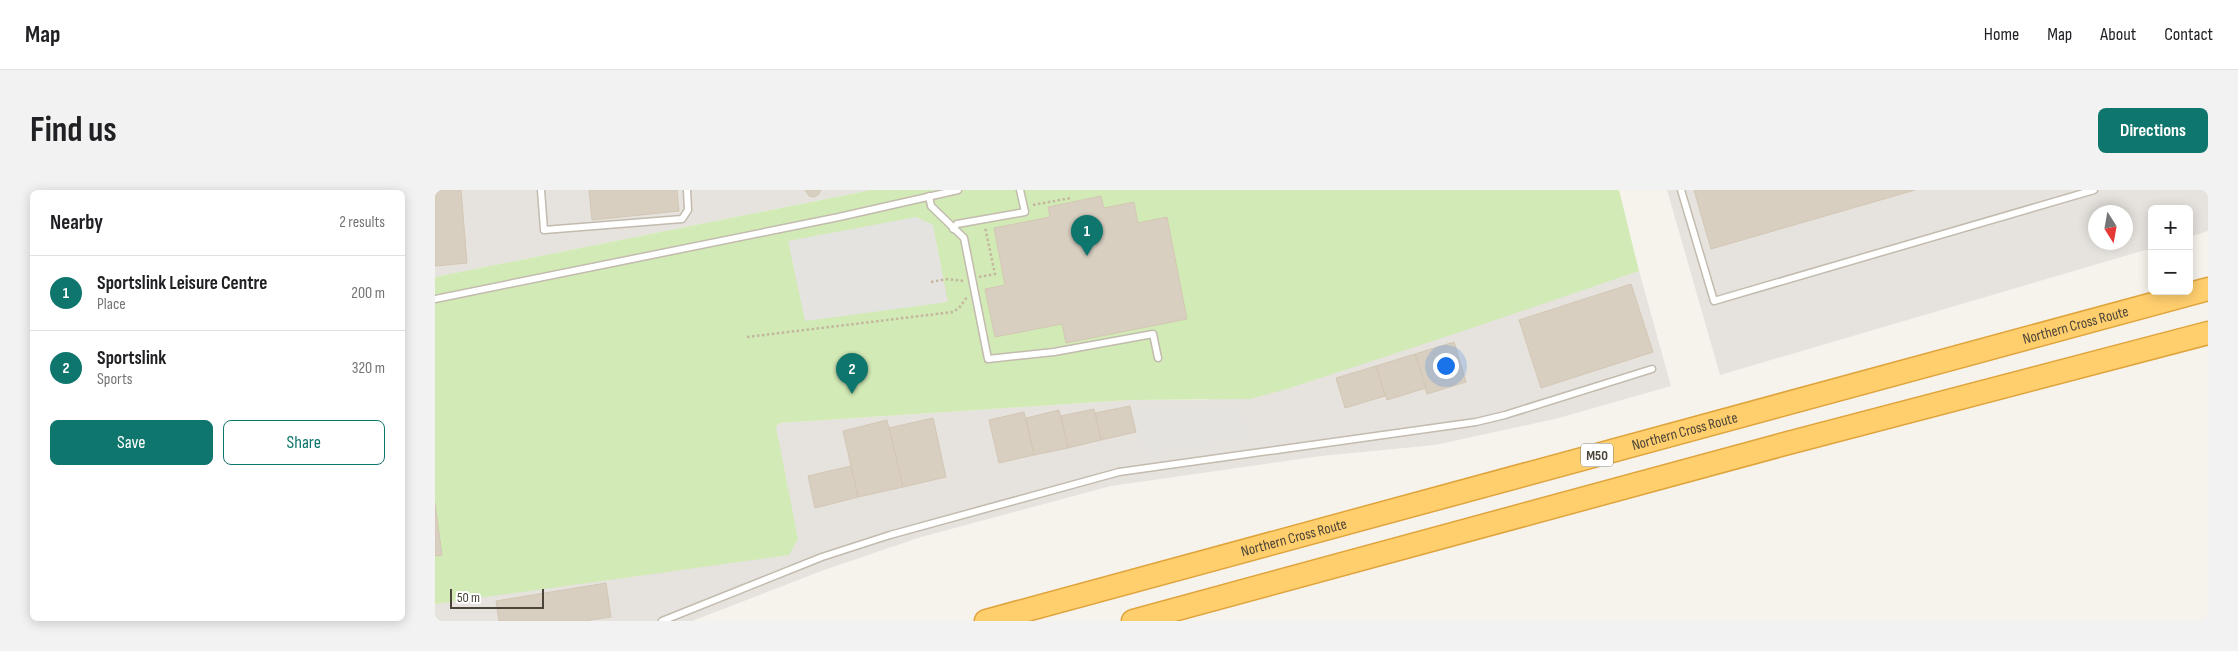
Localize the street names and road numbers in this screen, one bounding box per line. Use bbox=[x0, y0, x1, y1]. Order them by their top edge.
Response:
street label: Northern Cross Route bbox=[2021, 302, 2131, 349]
street label: Northern Cross Route bbox=[1630, 408, 1740, 455]
road number: M50 bbox=[1581, 444, 1613, 466]
street label: Northern Cross Route bbox=[1239, 514, 1349, 561]

